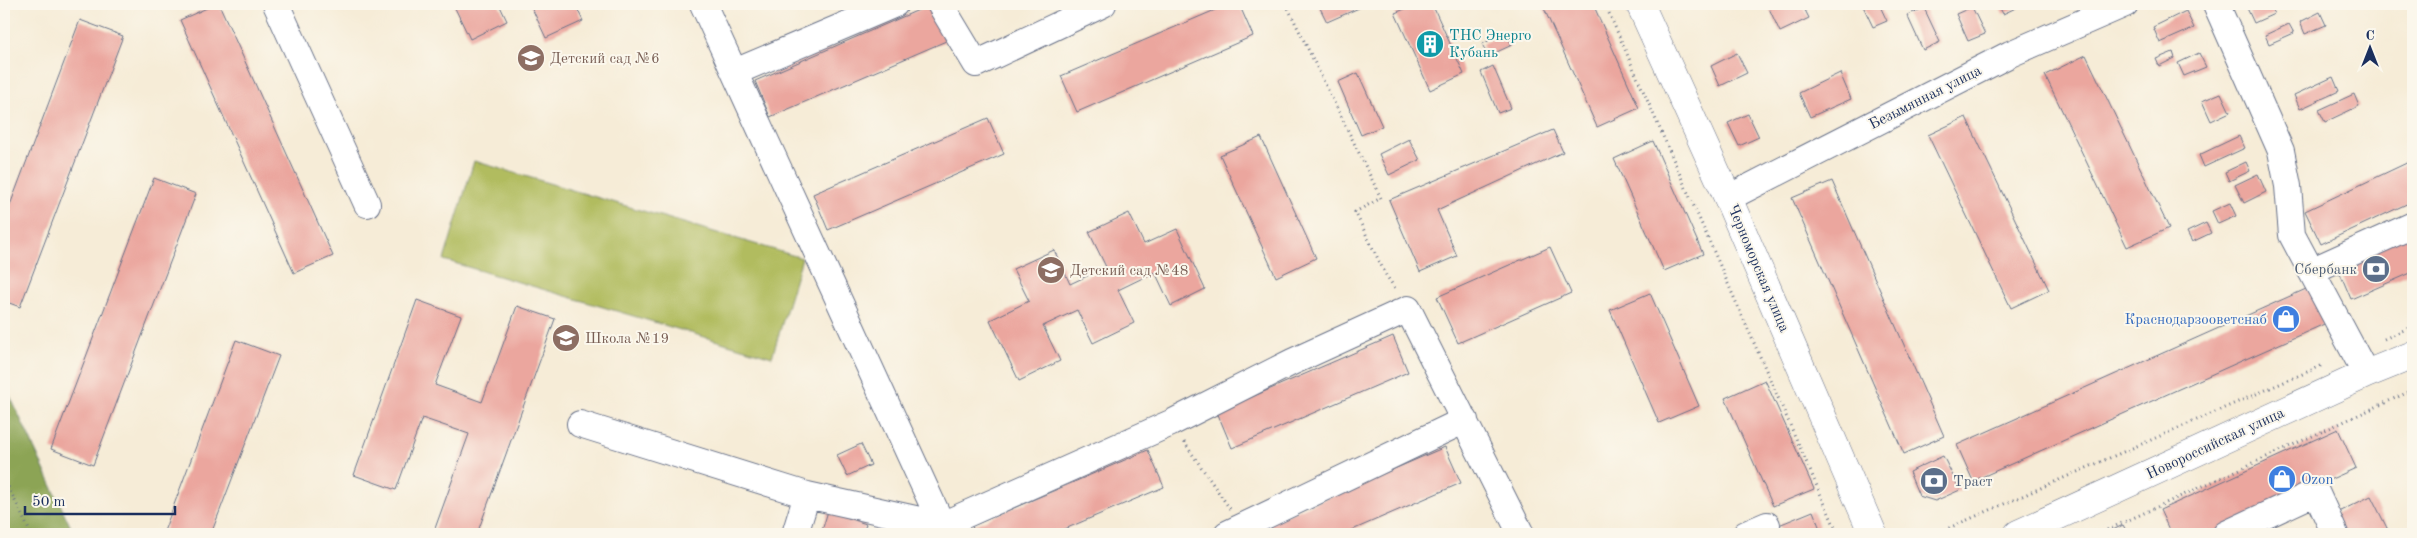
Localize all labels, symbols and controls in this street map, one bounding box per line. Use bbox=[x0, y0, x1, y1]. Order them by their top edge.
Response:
north arrow bbox=[2344, 22, 2394, 72]
building icon: ТНС Энерго Кубань bbox=[1415, 29, 1445, 59]
place label: ТНС Энерго Кубань bbox=[1449, 29, 1531, 61]
text: С bbox=[2365, 29, 2375, 43]
school or university icon: Детский сад №6 bbox=[516, 43, 546, 73]
place label: Детский сад №6 bbox=[550, 52, 660, 67]
street label: Безымянная улица bbox=[1867, 63, 1985, 133]
street label: Черноморская улица bbox=[1724, 203, 1792, 335]
bank icon: Сбербанк bbox=[2361, 254, 2391, 284]
school or university icon: Детский сад №48 bbox=[1036, 255, 1066, 285]
place label: Сбербанк bbox=[2294, 263, 2357, 278]
place label: Детский сад №48 bbox=[1070, 264, 1188, 279]
shop icon: Краснодарзооветснаб bbox=[2271, 304, 2301, 334]
place label: Краснодарзооветснаб bbox=[2124, 313, 2267, 328]
school or university icon: Школа №19 bbox=[551, 323, 581, 353]
place label: Школа №19 bbox=[585, 332, 669, 347]
street label: Новороссийская улица bbox=[2144, 406, 2287, 483]
shop icon: Ozon bbox=[2267, 464, 2297, 494]
bank icon: Траст bbox=[1919, 466, 1949, 496]
place label: Ozon bbox=[2301, 473, 2334, 488]
place label: Траст bbox=[1953, 475, 1993, 490]
scale bar bbox=[25, 483, 175, 515]
text: 50 m bbox=[32, 495, 66, 510]

